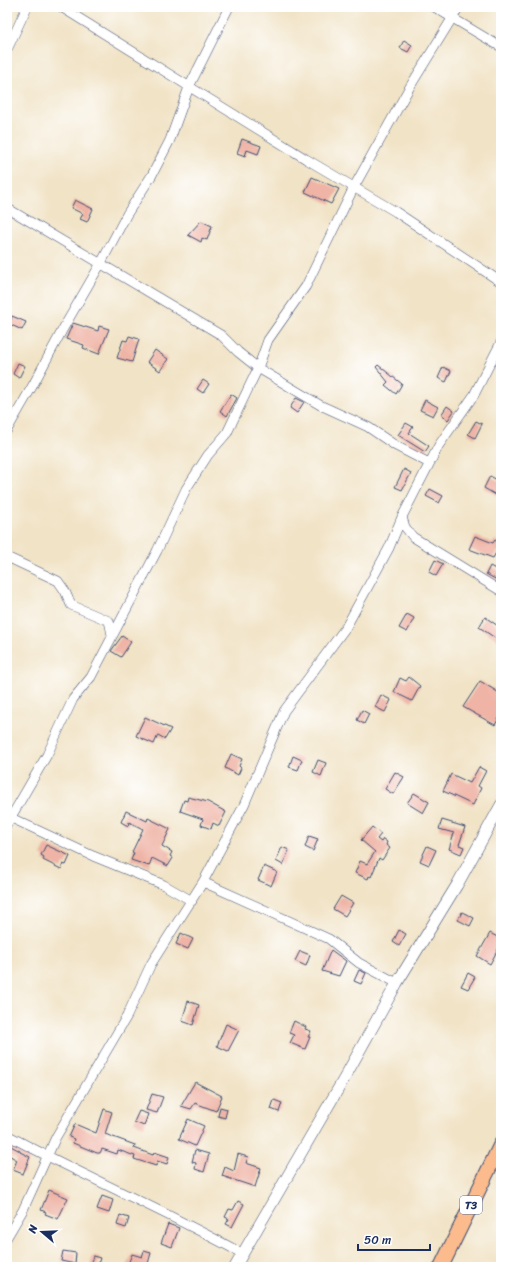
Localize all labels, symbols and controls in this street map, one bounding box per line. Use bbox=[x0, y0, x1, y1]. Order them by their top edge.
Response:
road number: T3 bbox=[460, 1196, 482, 1214]
north arrow bbox=[22, 1212, 62, 1252]
text: N bbox=[22, 1222, 43, 1237]
scale bar bbox=[358, 1226, 430, 1252]
text: 50 m bbox=[364, 1229, 391, 1251]

